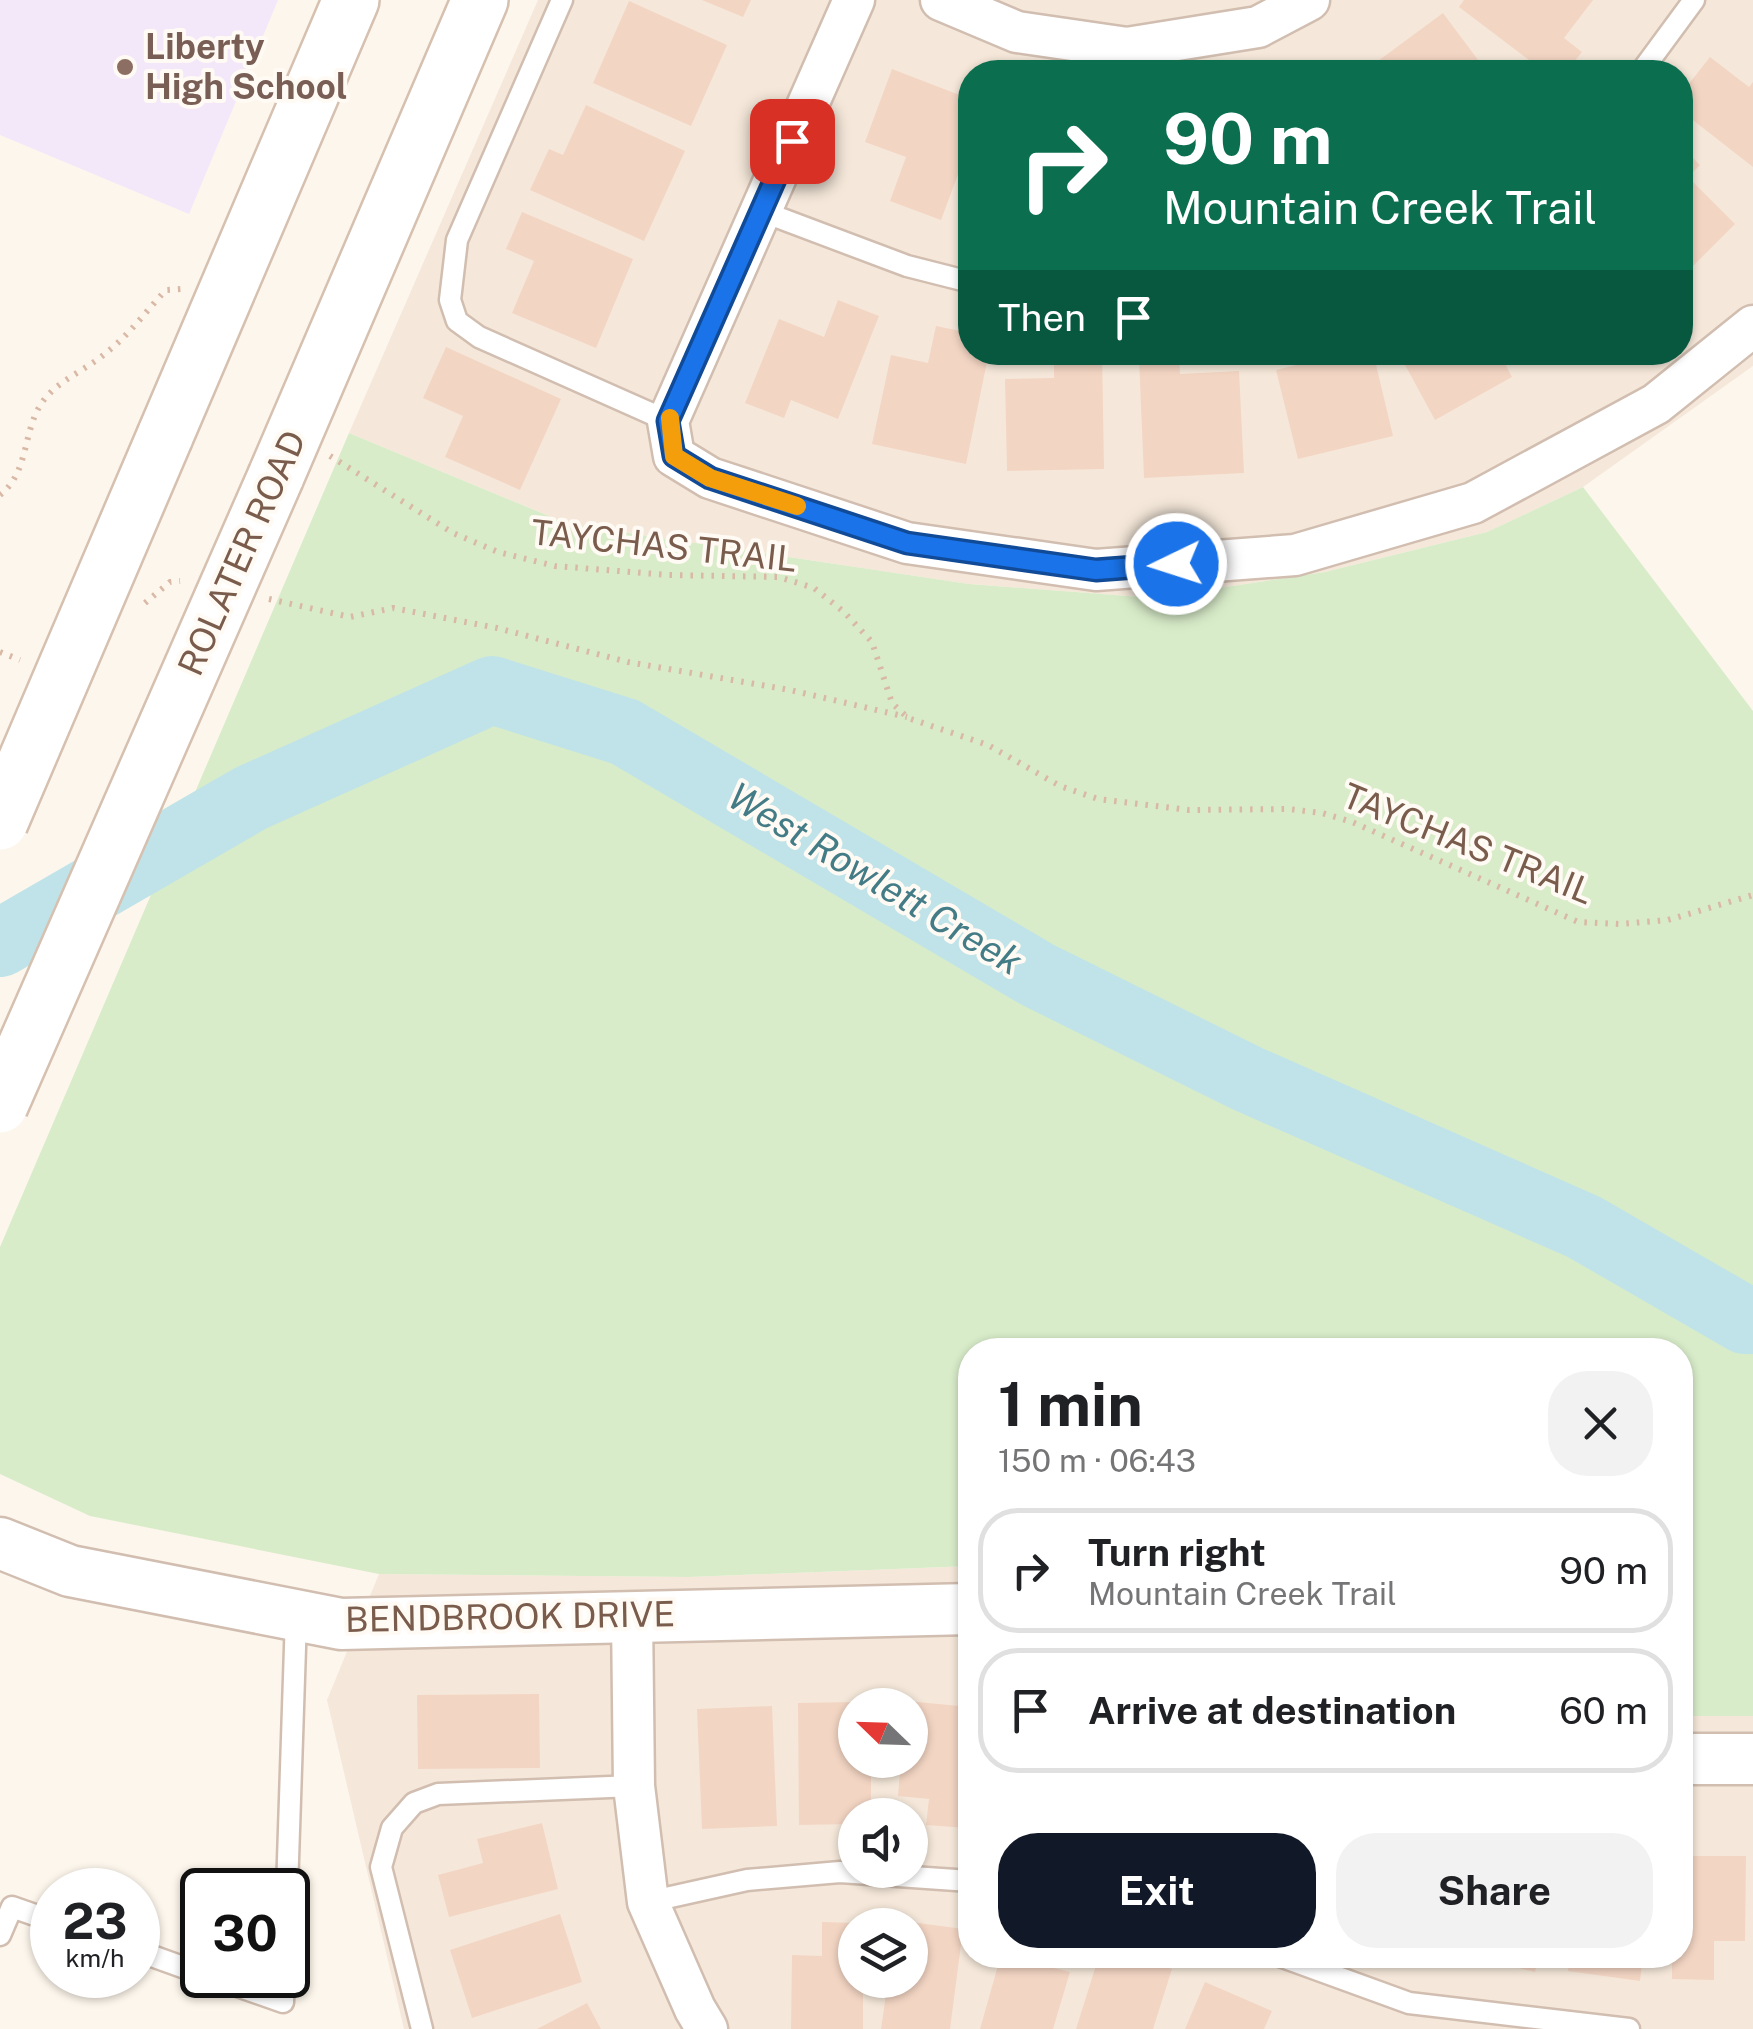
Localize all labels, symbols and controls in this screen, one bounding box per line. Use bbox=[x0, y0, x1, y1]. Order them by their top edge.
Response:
place label: Liberty High School bbox=[145, 26, 347, 107]
marker: Liberty High School bbox=[114, 56, 136, 78]
text: 90 m bbox=[1163, 97, 1333, 180]
pin bbox=[750, 99, 835, 184]
icon: right bbox=[998, 100, 1128, 230]
icon: arrive bbox=[765, 114, 820, 169]
text: Mountain Creek Trail bbox=[1163, 181, 1597, 234]
icon: arrive bbox=[1106, 290, 1161, 345]
text: Then bbox=[998, 295, 1086, 340]
street label: ROLATER ROAD bbox=[169, 424, 314, 681]
street label: TAYCHAS TRAIL bbox=[529, 511, 799, 580]
position arrow bbox=[1124, 512, 1228, 616]
water label: West Rowlett Creek bbox=[720, 773, 1031, 984]
street label: TAYCHAS TRAIL bbox=[1337, 775, 1600, 913]
text: 1 min bbox=[998, 1369, 1143, 1440]
button: close bbox=[1548, 1371, 1653, 1476]
text: 150 m · 06:43 bbox=[998, 1442, 1196, 1479]
text: Turn right bbox=[1088, 1530, 1266, 1575]
icon: right bbox=[1003, 1543, 1058, 1598]
text: 90 m bbox=[1559, 1548, 1648, 1593]
text: Mountain Creek Trail bbox=[1088, 1575, 1397, 1612]
street label: BENDBROOK DRIVE bbox=[345, 1593, 675, 1640]
icon: arrive bbox=[1003, 1683, 1058, 1738]
north arrow bbox=[838, 1688, 928, 1778]
map controls bbox=[838, 1688, 928, 1998]
text: Arrive at destination bbox=[1088, 1688, 1456, 1733]
text: 60 m bbox=[1559, 1688, 1648, 1733]
button: sound bbox=[838, 1798, 928, 1888]
button: Exit bbox=[998, 1833, 1316, 1948]
button: Share bbox=[1336, 1833, 1653, 1948]
speed limit sign: 30 bbox=[180, 1868, 310, 1998]
text: 23 bbox=[62, 1891, 128, 1950]
button: layers bbox=[838, 1908, 928, 1998]
text: km/h bbox=[66, 1943, 124, 1973]

